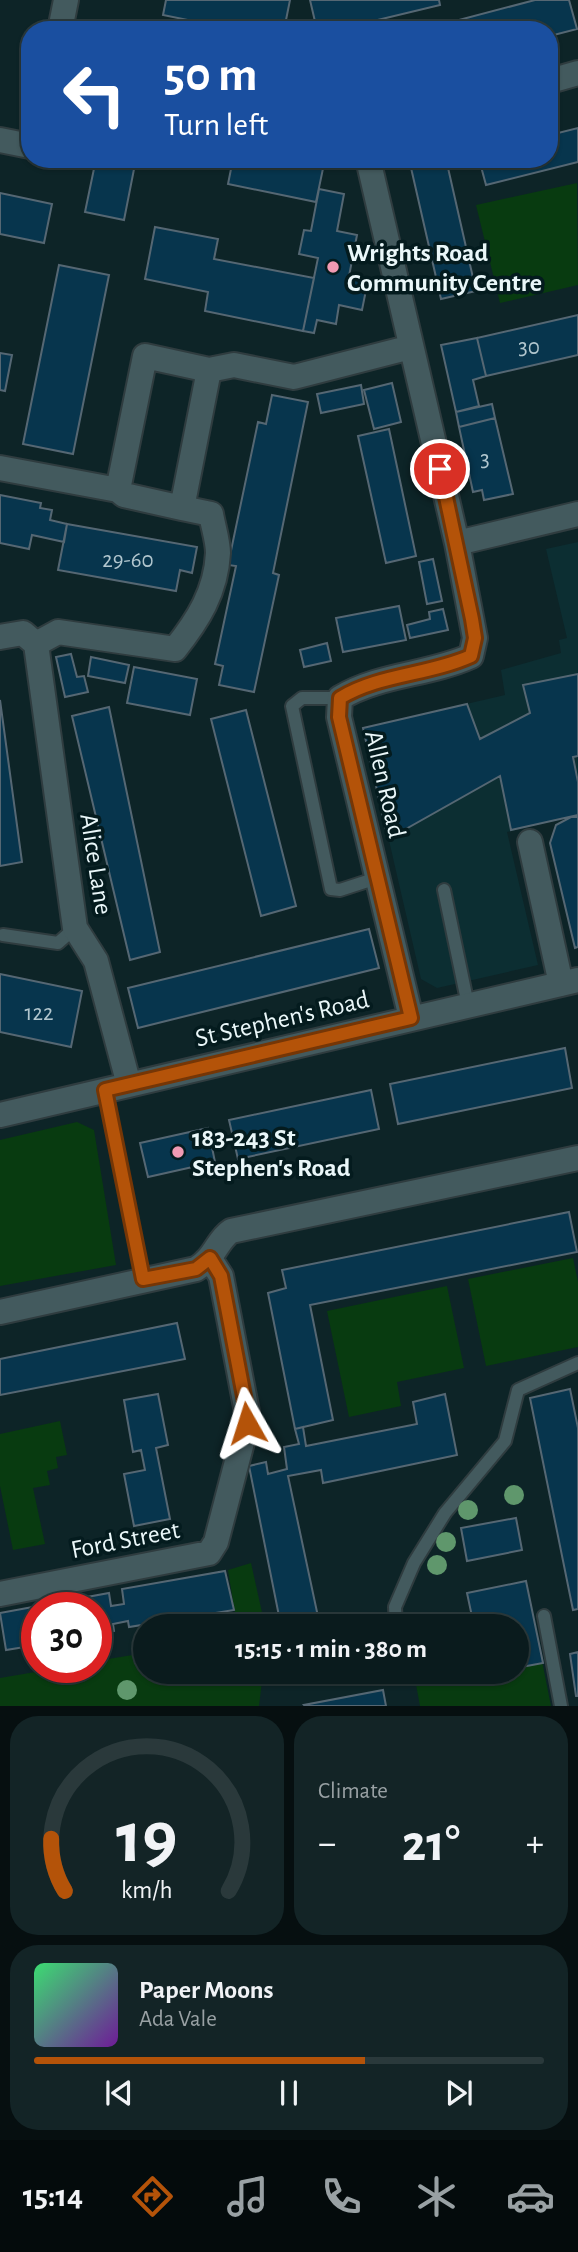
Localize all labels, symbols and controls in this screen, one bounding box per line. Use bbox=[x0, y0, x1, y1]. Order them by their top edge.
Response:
icon: left bbox=[49, 49, 140, 140]
text: 50 m bbox=[164, 51, 258, 100]
text: Turn left bbox=[164, 109, 268, 141]
place label: Wrights Road Community Centre bbox=[347, 240, 542, 296]
marker: Wrights Road Community Centre bbox=[325, 259, 341, 275]
house number: 30 bbox=[518, 336, 540, 359]
pin bbox=[410, 439, 470, 499]
house number: 3 bbox=[480, 448, 490, 471]
icon: arrive bbox=[421, 450, 459, 488]
house number: 29-60 bbox=[102, 549, 154, 572]
street label: Allen Road bbox=[360, 728, 410, 840]
street label: Alice Lane bbox=[75, 812, 117, 917]
street label: St Stephen's Road bbox=[193, 986, 372, 1052]
house number: 122 bbox=[25, 1002, 53, 1025]
place label: 183-243 St Stephen's Road bbox=[192, 1125, 351, 1181]
marker: 183-243 St Stephen's Road bbox=[170, 1144, 186, 1160]
position arrow bbox=[210, 1386, 284, 1460]
street label: Ford Street bbox=[69, 1517, 182, 1563]
speed limit sign: 30 bbox=[21, 1592, 112, 1683]
text: 15:15 · 1 min · 380 m bbox=[235, 1636, 427, 1662]
text: Climate bbox=[318, 1780, 388, 1803]
text: 19 bbox=[116, 1804, 178, 1877]
text: 21° bbox=[402, 1818, 460, 1870]
text: − bbox=[318, 1825, 336, 1863]
text: + bbox=[526, 1825, 544, 1863]
text: km/h bbox=[121, 1878, 173, 1903]
text: Paper Moons bbox=[139, 1977, 274, 2003]
text: Ada Vale bbox=[139, 2008, 217, 2031]
icon: previous bbox=[100, 2074, 138, 2112]
icon: pause bbox=[270, 2074, 308, 2112]
icon: next bbox=[440, 2074, 478, 2112]
icon: directions bbox=[128, 2172, 177, 2221]
icon: music bbox=[223, 2172, 272, 2221]
icon: phone bbox=[317, 2172, 366, 2221]
icon: climate bbox=[412, 2172, 461, 2221]
icon: car bbox=[506, 2172, 555, 2221]
text: 15:14 bbox=[23, 2180, 83, 2212]

